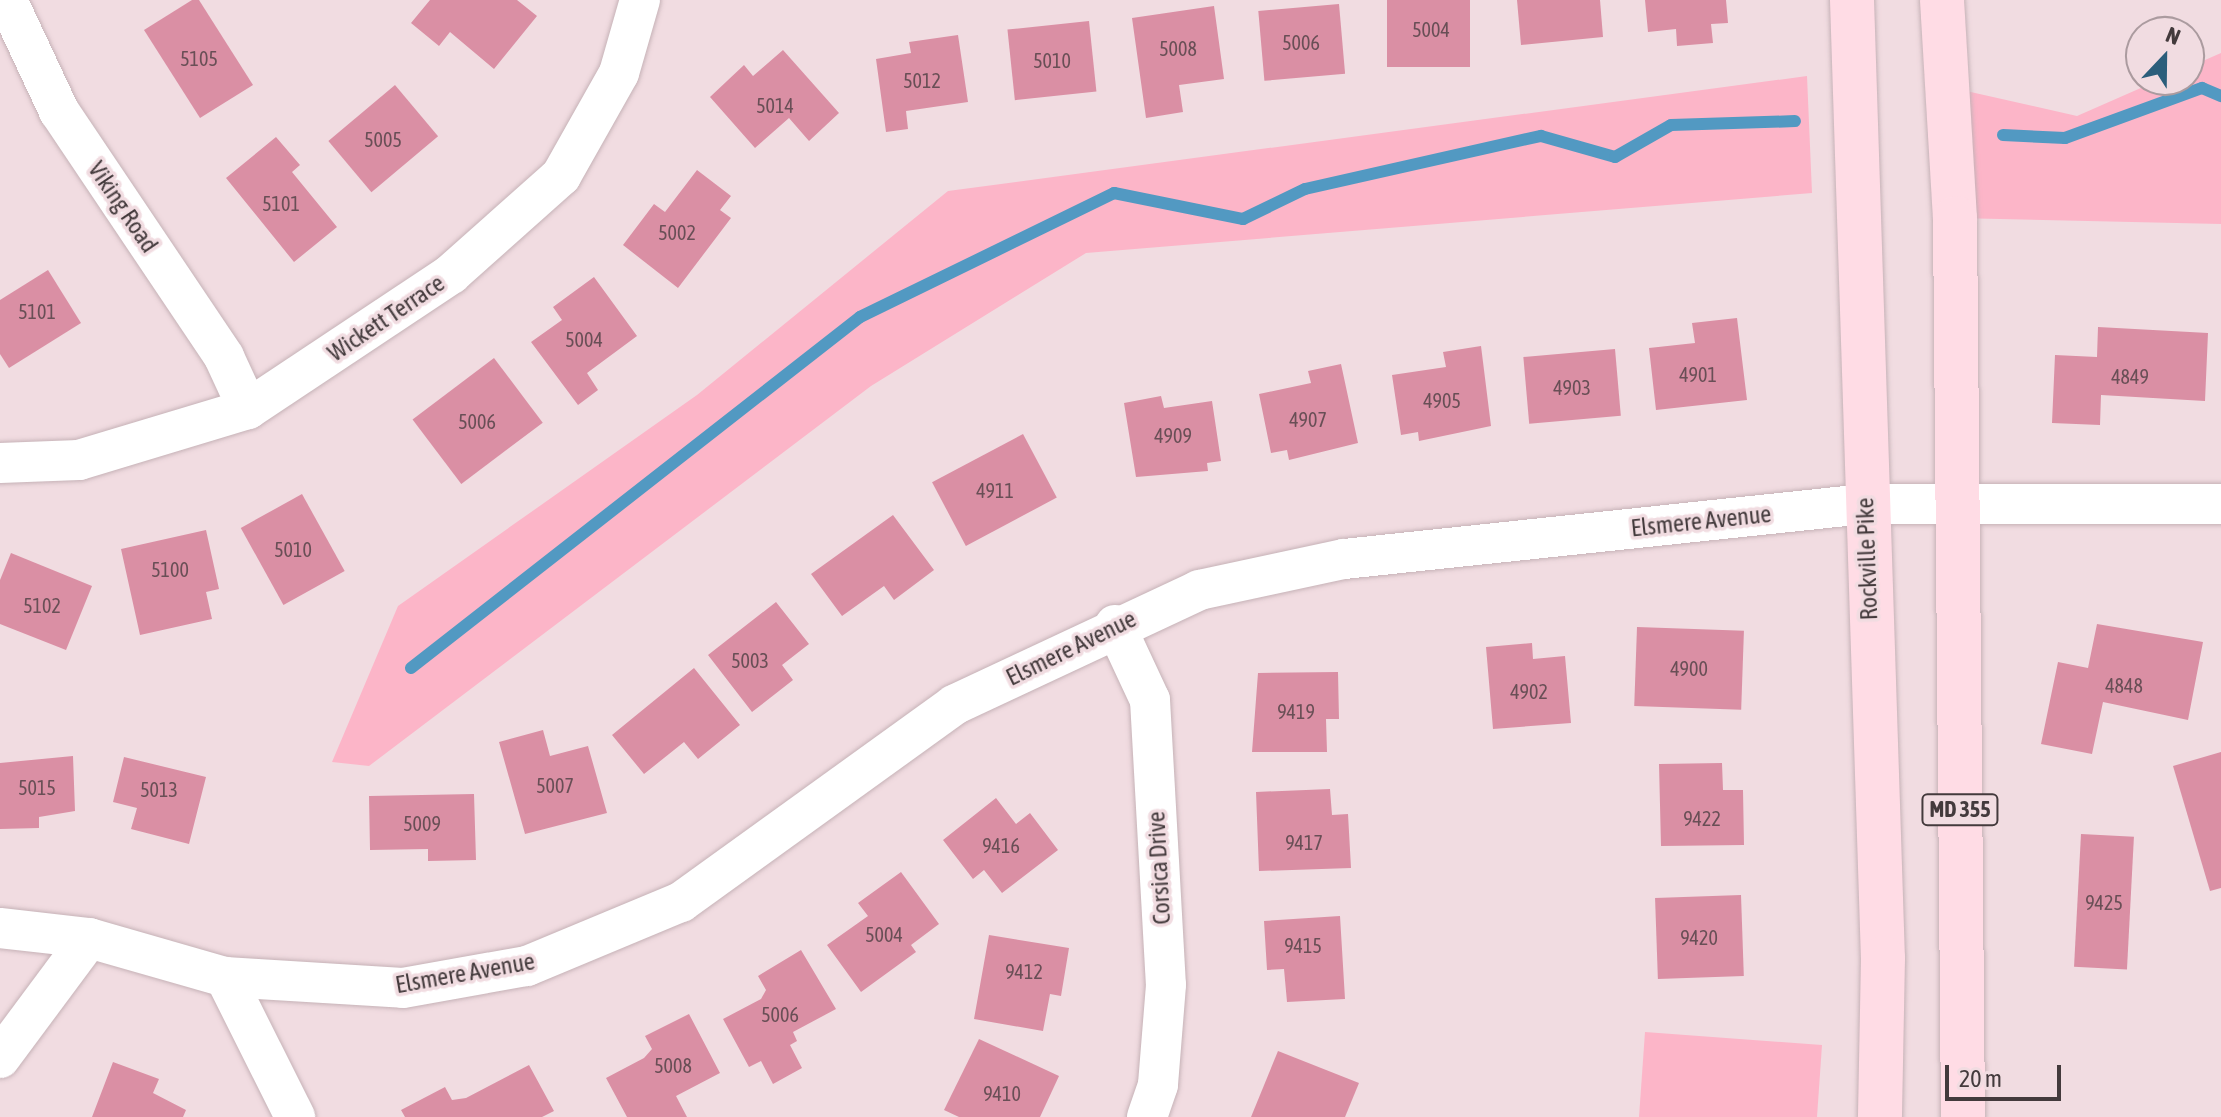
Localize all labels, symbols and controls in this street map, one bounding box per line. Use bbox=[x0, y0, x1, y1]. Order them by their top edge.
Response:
north arrow bbox=[2125, 16, 2205, 96]
house number: 5004 bbox=[1412, 17, 1450, 41]
text: N bbox=[2162, 21, 2184, 50]
house number: 5006 bbox=[1282, 30, 1320, 54]
house number: 5008 bbox=[1159, 36, 1197, 60]
house number: 5105 bbox=[180, 46, 218, 70]
house number: 5010 bbox=[1033, 48, 1071, 72]
house number: 5012 bbox=[903, 68, 941, 92]
house number: 5014 bbox=[756, 93, 794, 117]
house number: 5005 bbox=[364, 127, 402, 151]
street label: Viking Road bbox=[82, 156, 164, 258]
house number: 5101 bbox=[262, 191, 300, 215]
house number: 5002 bbox=[658, 220, 696, 244]
street label: Wickett Terrace bbox=[322, 268, 450, 368]
house number: 5101 bbox=[18, 299, 56, 323]
house number: 5004 bbox=[565, 327, 603, 351]
house number: 4901 bbox=[1679, 362, 1717, 386]
house number: 4849 bbox=[2111, 364, 2149, 388]
house number: 4903 bbox=[1553, 375, 1591, 399]
house number: 4905 bbox=[1423, 388, 1461, 412]
house number: 4907 bbox=[1289, 407, 1327, 431]
house number: 5006 bbox=[458, 409, 496, 433]
house number: 4909 bbox=[1154, 423, 1192, 447]
house number: 4911 bbox=[976, 478, 1014, 502]
street label: Rockville Pike bbox=[1850, 497, 1884, 621]
street label: Elsmere Avenue bbox=[1629, 499, 1773, 543]
house number: 5010 bbox=[274, 537, 312, 561]
house number: 5100 bbox=[151, 557, 189, 581]
house number: 5102 bbox=[23, 593, 61, 617]
street label: Elsmere Avenue bbox=[1001, 604, 1141, 692]
house number: 5003 bbox=[731, 648, 769, 672]
house number: 4900 bbox=[1670, 656, 1708, 680]
house number: 4848 bbox=[2105, 673, 2143, 697]
house number: 4902 bbox=[1510, 679, 1548, 703]
house number: 9419 bbox=[1277, 699, 1315, 723]
house number: 5007 bbox=[536, 773, 574, 797]
house number: 5015 bbox=[18, 775, 56, 799]
house number: 5013 bbox=[140, 777, 178, 801]
road number: MD 355 bbox=[1920, 792, 2000, 828]
house number: 9422 bbox=[1683, 806, 1721, 830]
house number: 5009 bbox=[403, 811, 441, 835]
street label: Corsica Drive bbox=[1142, 811, 1176, 925]
house number: 9417 bbox=[1285, 830, 1323, 854]
house number: 9416 bbox=[982, 833, 1020, 857]
house number: 9425 bbox=[2085, 890, 2123, 914]
house number: 5004 bbox=[865, 922, 903, 946]
house number: 9420 bbox=[1680, 925, 1718, 949]
house number: 9415 bbox=[1284, 933, 1322, 957]
street label: Elsmere Avenue bbox=[393, 947, 537, 999]
house number: 9412 bbox=[1005, 959, 1043, 983]
house number: 5006 bbox=[761, 1002, 799, 1026]
scale bar bbox=[1949, 1049, 2065, 1099]
house number: 5008 bbox=[654, 1053, 692, 1077]
text: 20 m bbox=[1959, 1065, 2002, 1092]
house number: 9410 bbox=[983, 1081, 1021, 1105]

